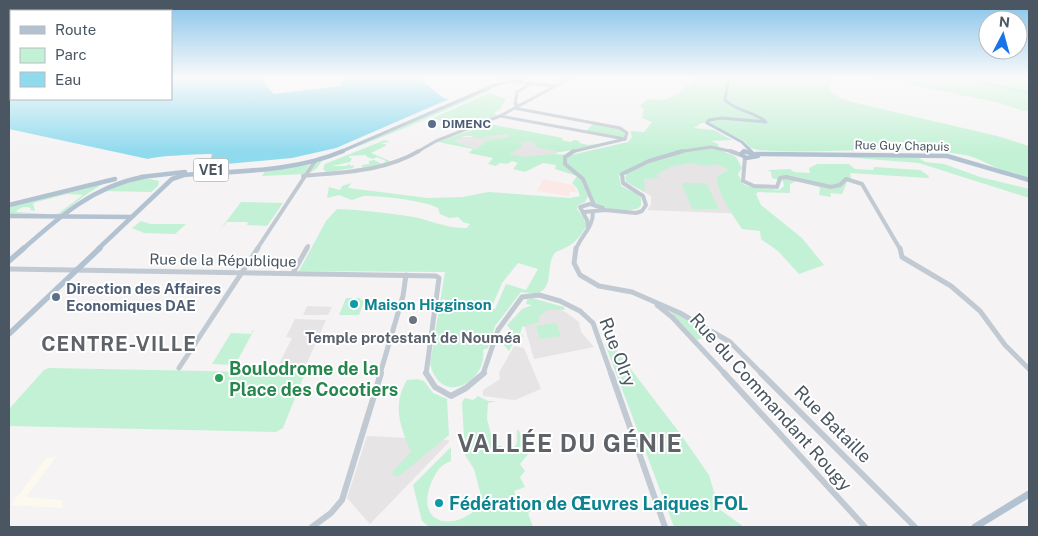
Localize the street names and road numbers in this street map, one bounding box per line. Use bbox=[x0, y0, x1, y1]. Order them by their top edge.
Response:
street label: Rue Guy Chapuis bbox=[855, 138, 949, 154]
road number: VE1 bbox=[194, 158, 228, 182]
street label: Rue de la République bbox=[149, 250, 297, 270]
street label: Rue du Commandant Rougy bbox=[686, 309, 857, 495]
street label: Rue Olry bbox=[595, 314, 641, 390]
street label: Rue Bataille bbox=[790, 381, 876, 467]

